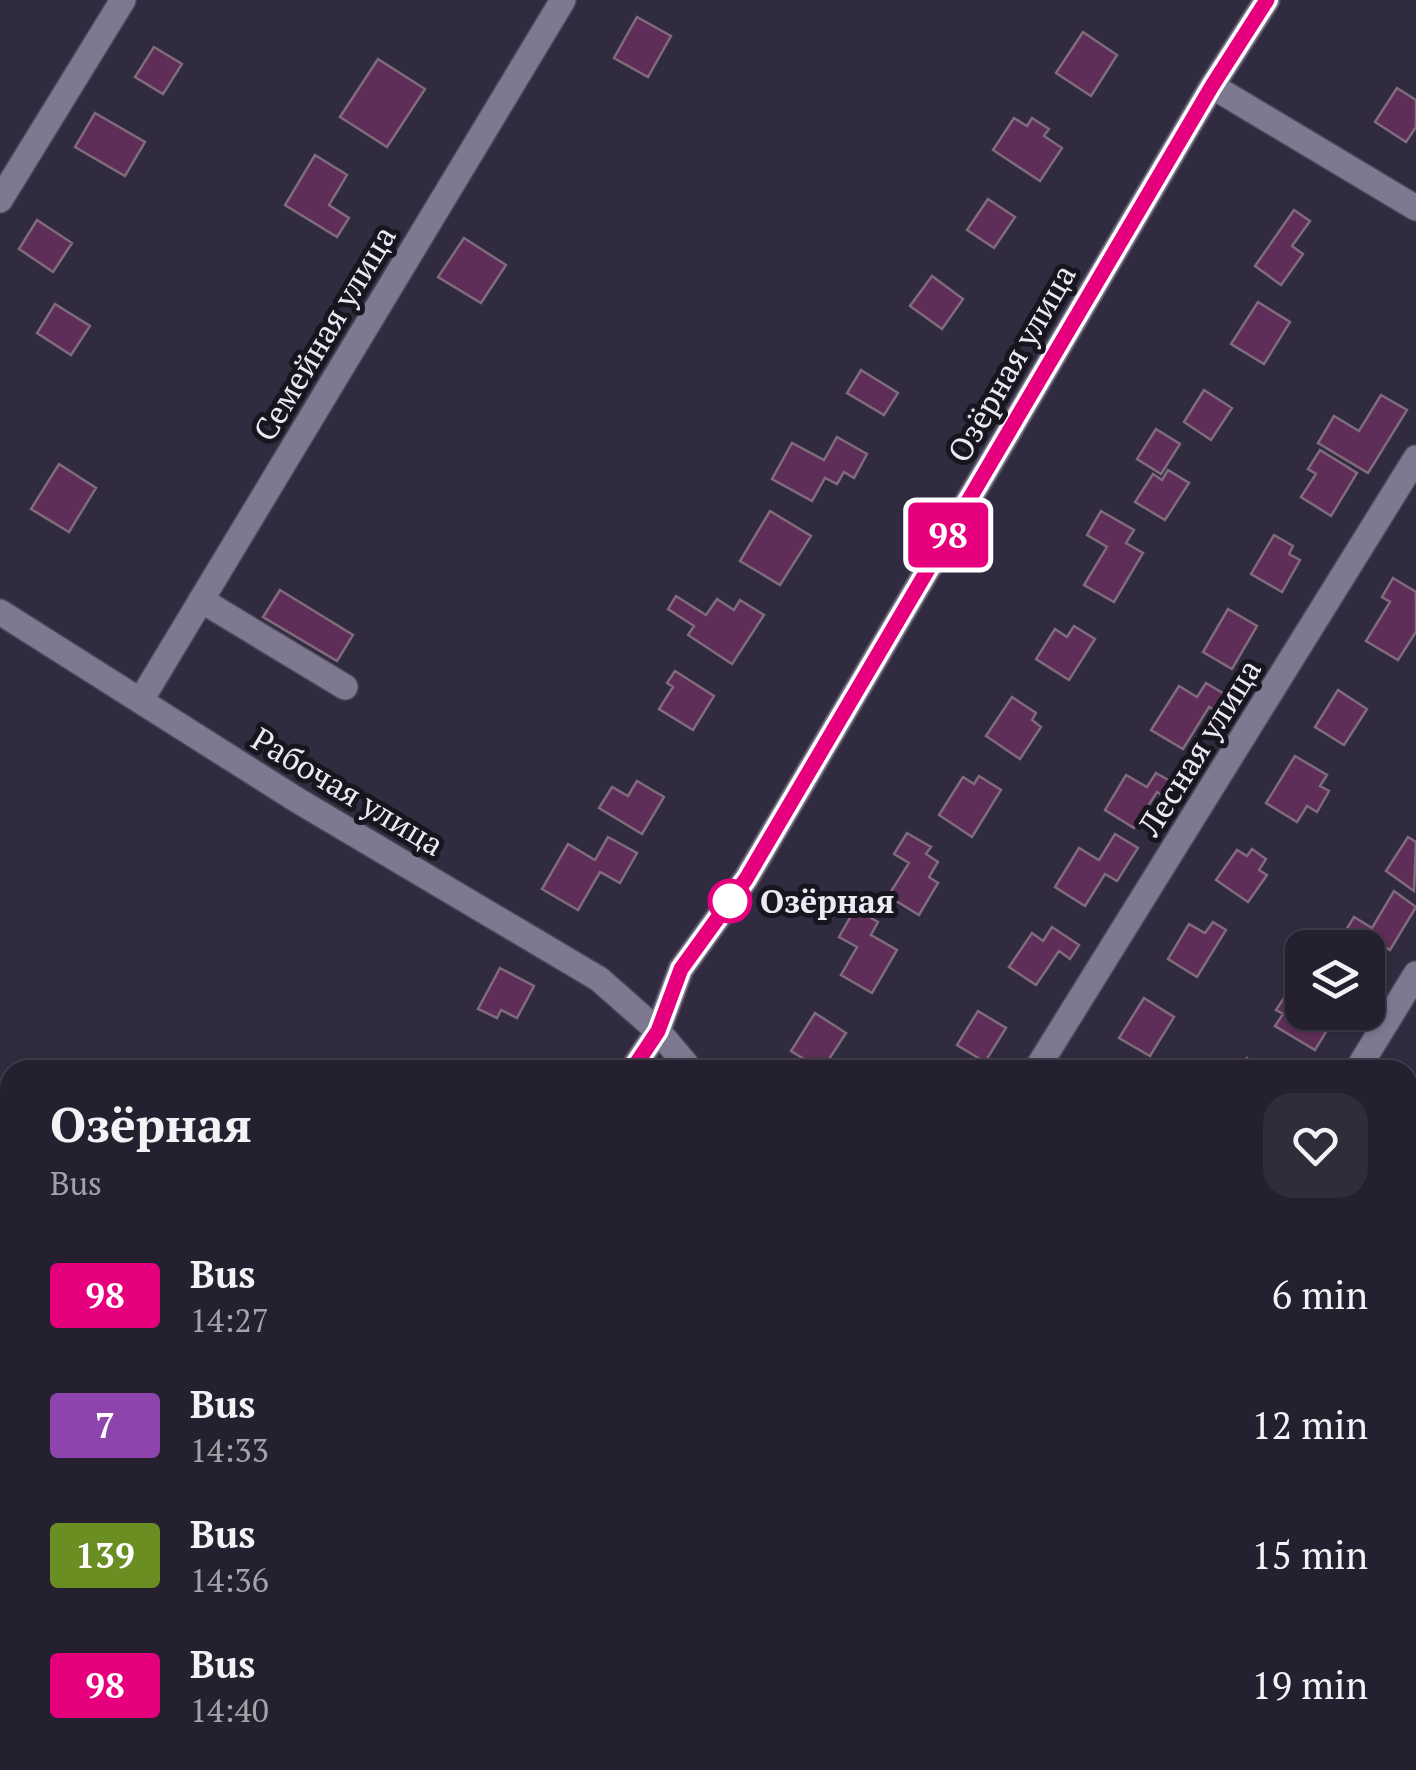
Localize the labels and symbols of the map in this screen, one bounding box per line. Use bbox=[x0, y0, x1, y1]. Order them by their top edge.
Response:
street label: Семейная улица bbox=[243, 218, 405, 448]
street label: Озёрная улица bbox=[937, 256, 1085, 470]
line badge: 98 bbox=[903, 502, 993, 568]
street label: Лесная улица bbox=[1127, 651, 1270, 844]
street label: Рабочая улица bbox=[244, 717, 452, 865]
marker: Озёрная bbox=[709, 880, 751, 922]
place label: Озёрная bbox=[760, 880, 895, 922]

